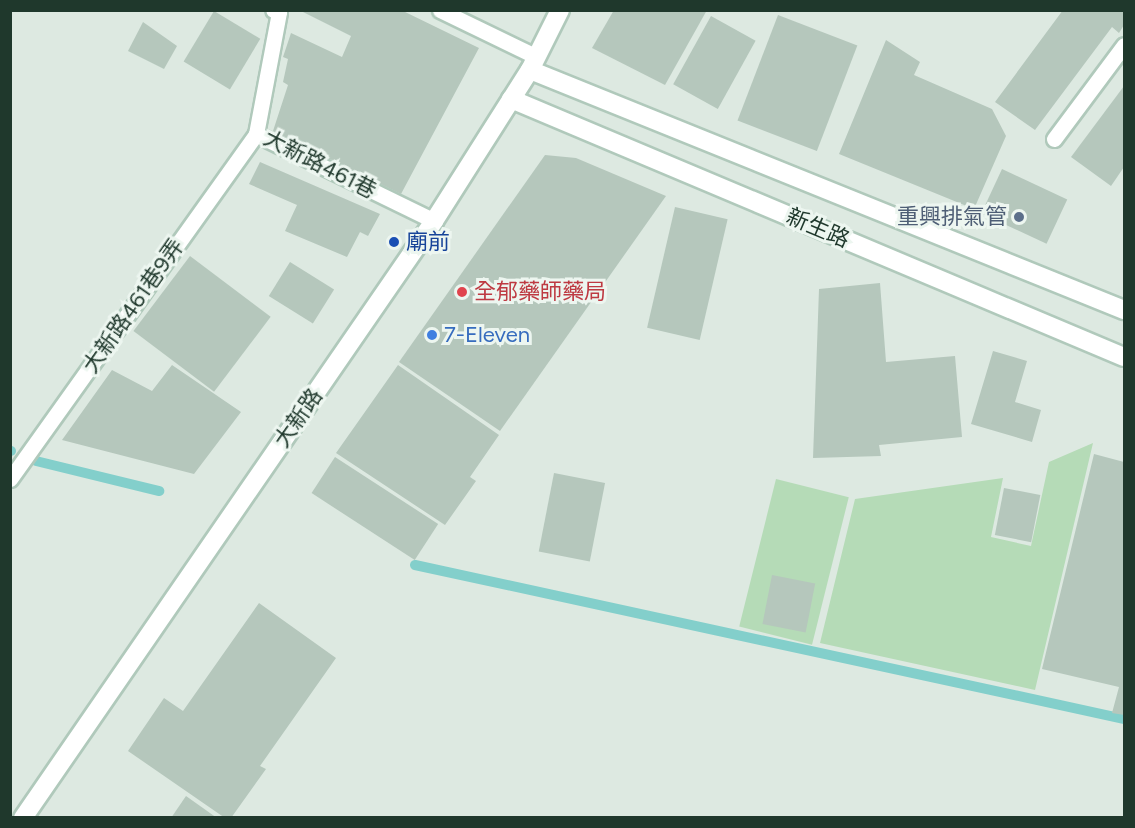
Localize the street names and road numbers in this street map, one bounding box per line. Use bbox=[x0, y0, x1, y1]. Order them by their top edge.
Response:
street label: 大新路461巷 bbox=[259, 124, 381, 204]
street label: 新生路 bbox=[782, 203, 854, 253]
street label: 大新路461巷9弄 bbox=[77, 234, 189, 378]
street label: 大新路 bbox=[268, 383, 328, 453]

